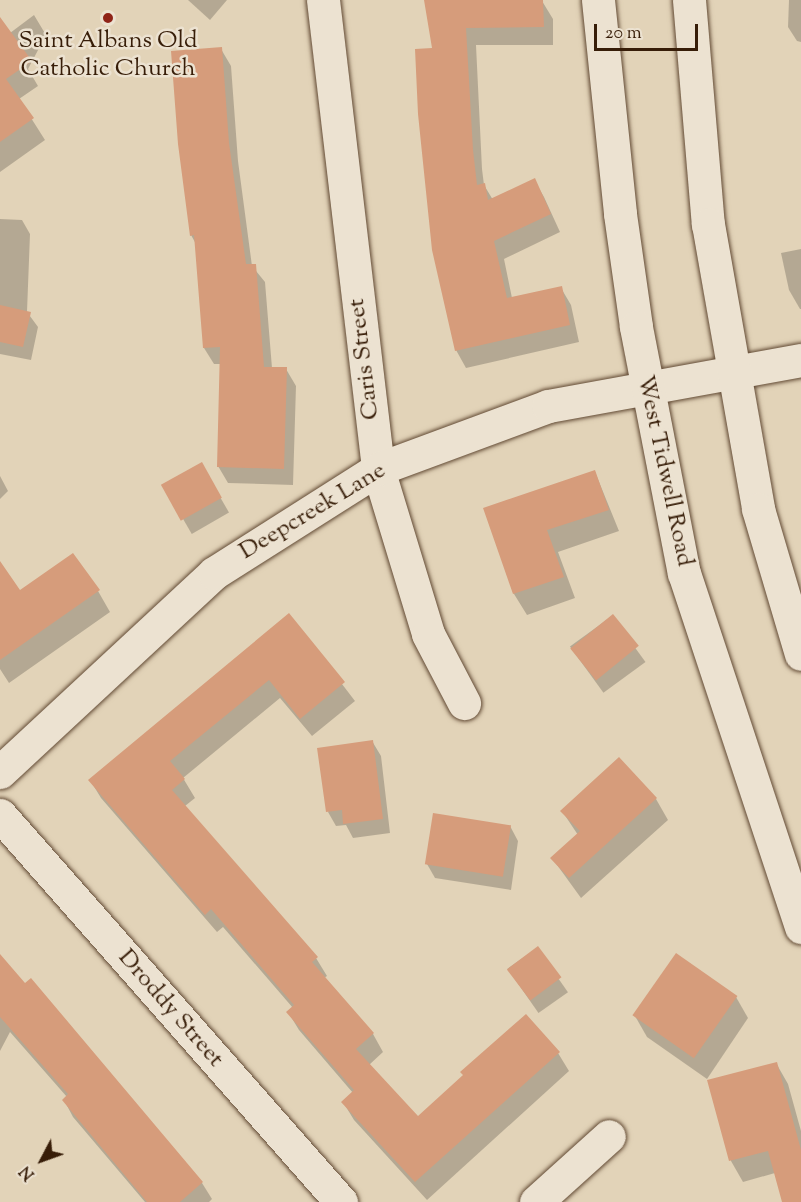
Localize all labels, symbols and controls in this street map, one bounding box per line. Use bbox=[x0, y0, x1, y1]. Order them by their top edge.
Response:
marker: Saint Albans Old Catholic Church bbox=[101, 11, 115, 25]
scale bar bbox=[597, 12, 700, 50]
text: 20 m bbox=[605, 21, 642, 47]
place label: Saint Albans Old Catholic Church bbox=[18, 28, 198, 84]
street label: Caris Street bbox=[343, 297, 387, 421]
street label: West Tidwell Road bbox=[630, 373, 698, 569]
street label: Deepcreek Lane bbox=[235, 457, 391, 567]
street label: Droddy Street bbox=[111, 944, 229, 1074]
north arrow bbox=[12, 1130, 72, 1190]
text: N bbox=[15, 1160, 41, 1185]

